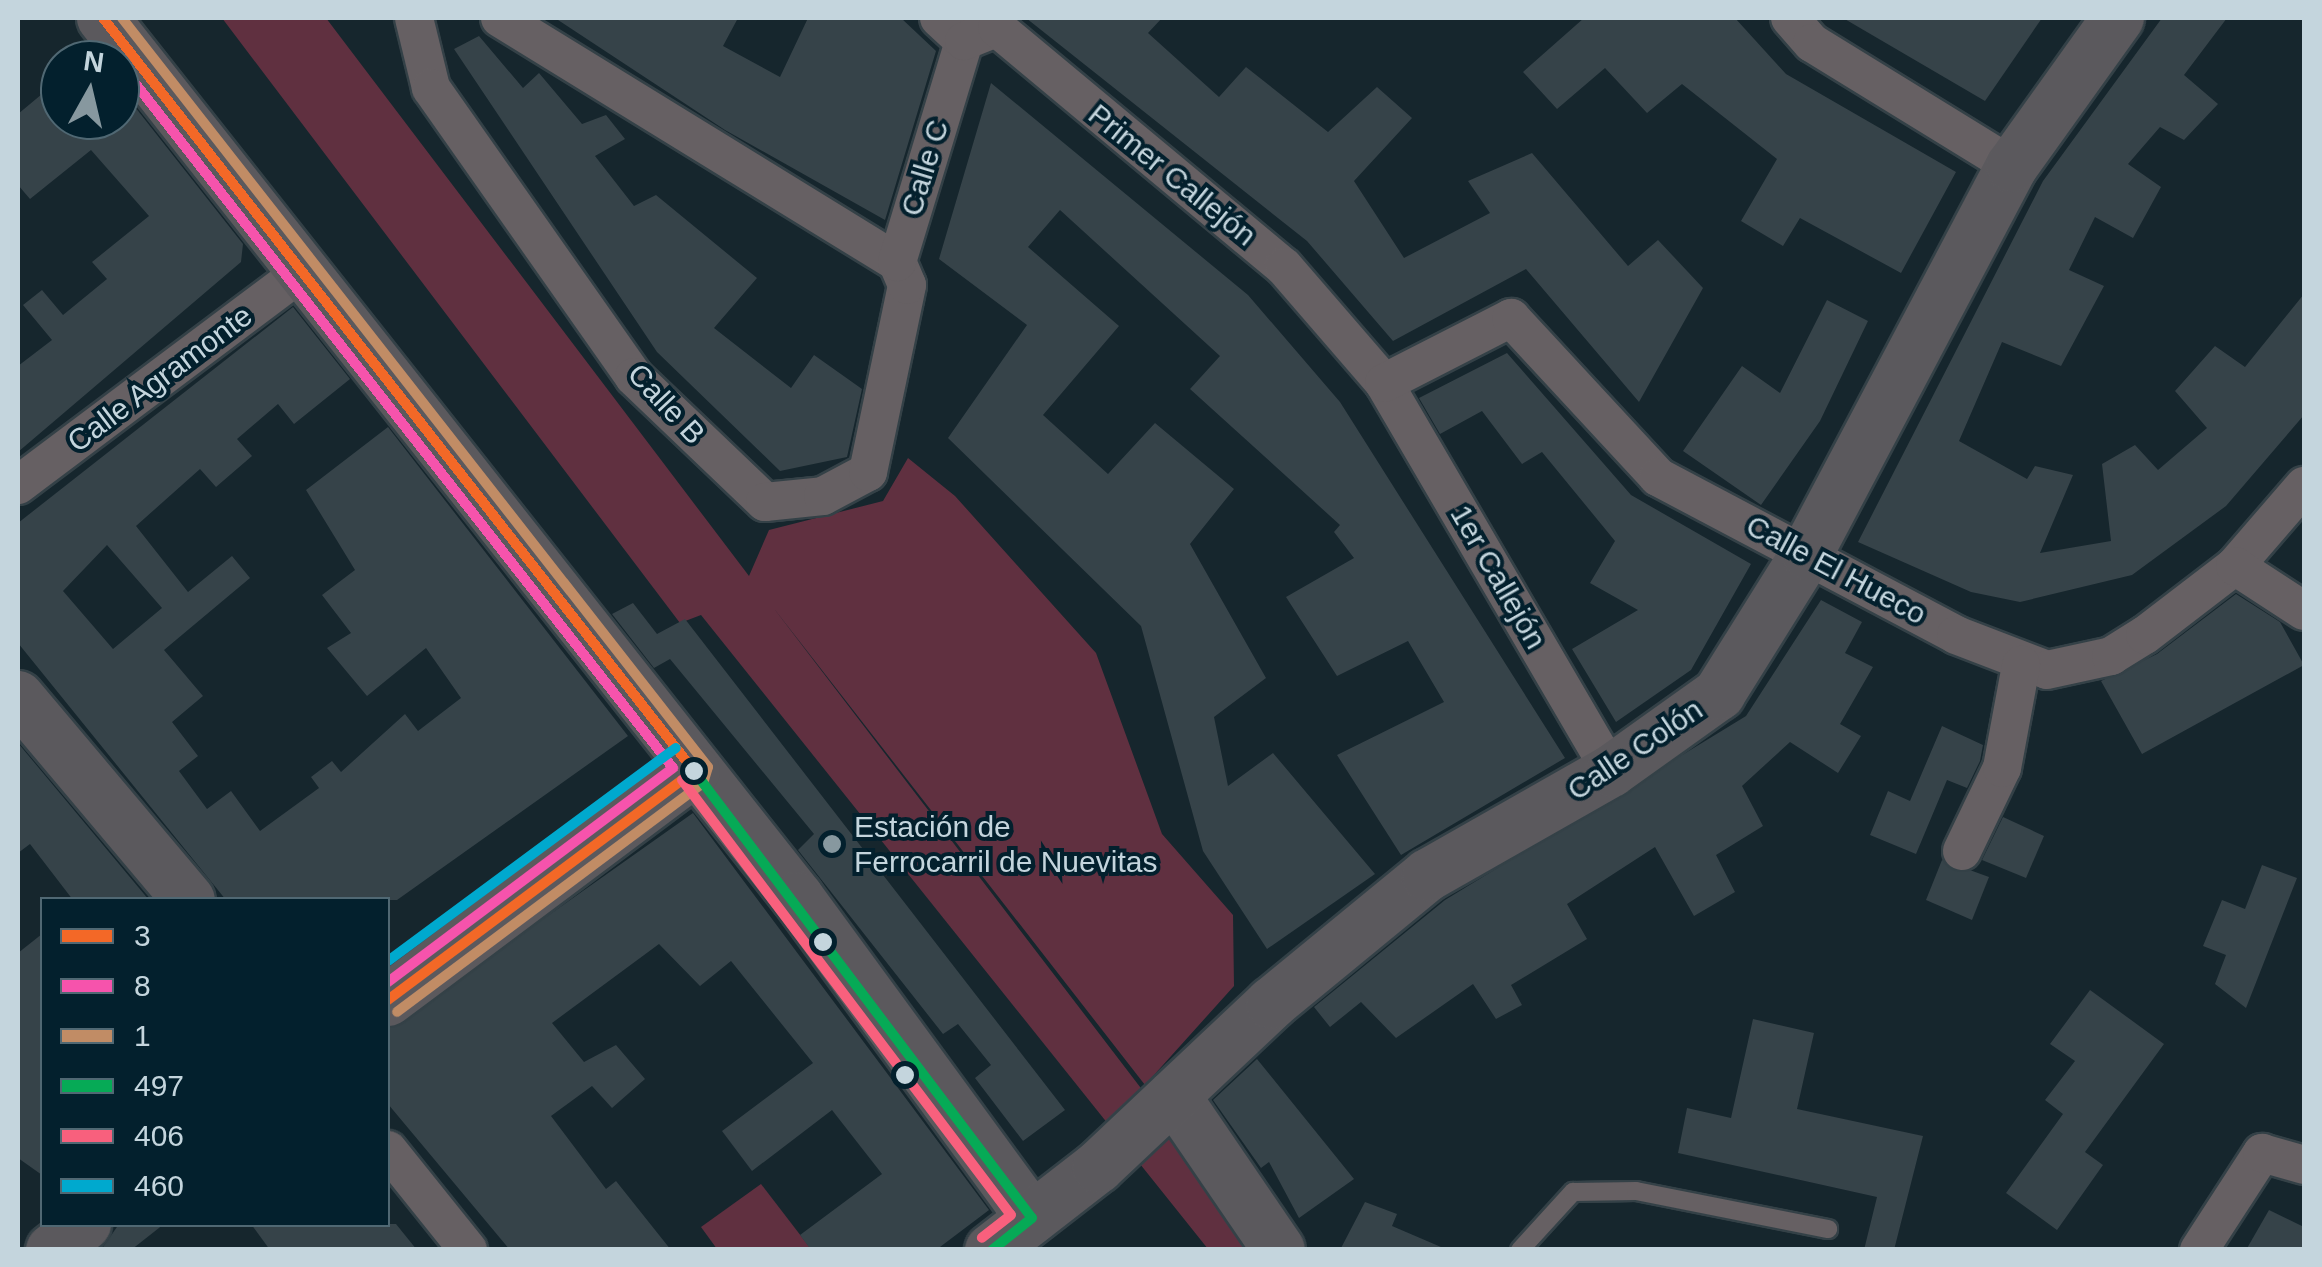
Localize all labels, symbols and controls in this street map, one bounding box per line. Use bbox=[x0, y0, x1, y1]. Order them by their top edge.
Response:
north arrow bbox=[40, 40, 140, 140]
text: N bbox=[82, 45, 106, 79]
street label: Primer Callejón bbox=[1081, 96, 1263, 254]
street label: Calle C bbox=[893, 116, 957, 220]
street label: Calle Agramonte bbox=[60, 297, 260, 461]
street label: Calle B bbox=[620, 356, 712, 452]
street label: 1er Callejón bbox=[1442, 499, 1554, 655]
street label: Calle El Hueco bbox=[1740, 508, 1932, 632]
street label: Calle Colón bbox=[1561, 692, 1709, 808]
unlabelled marker bbox=[684, 761, 704, 781]
place label: Estación de Ferrocarril de Nuevitas bbox=[854, 809, 1157, 880]
marker: Estación de Ferrocarril de Nuevitas bbox=[819, 831, 845, 857]
legend bbox=[40, 897, 390, 1227]
text: 3 bbox=[134, 919, 151, 952]
unlabelled marker bbox=[813, 932, 833, 952]
text: 8 bbox=[134, 969, 151, 1002]
text: 1 bbox=[134, 1019, 151, 1052]
unlabelled marker bbox=[895, 1065, 915, 1085]
text: 497 bbox=[134, 1069, 184, 1102]
text: 406 bbox=[134, 1119, 184, 1152]
text: 460 bbox=[134, 1169, 184, 1202]

